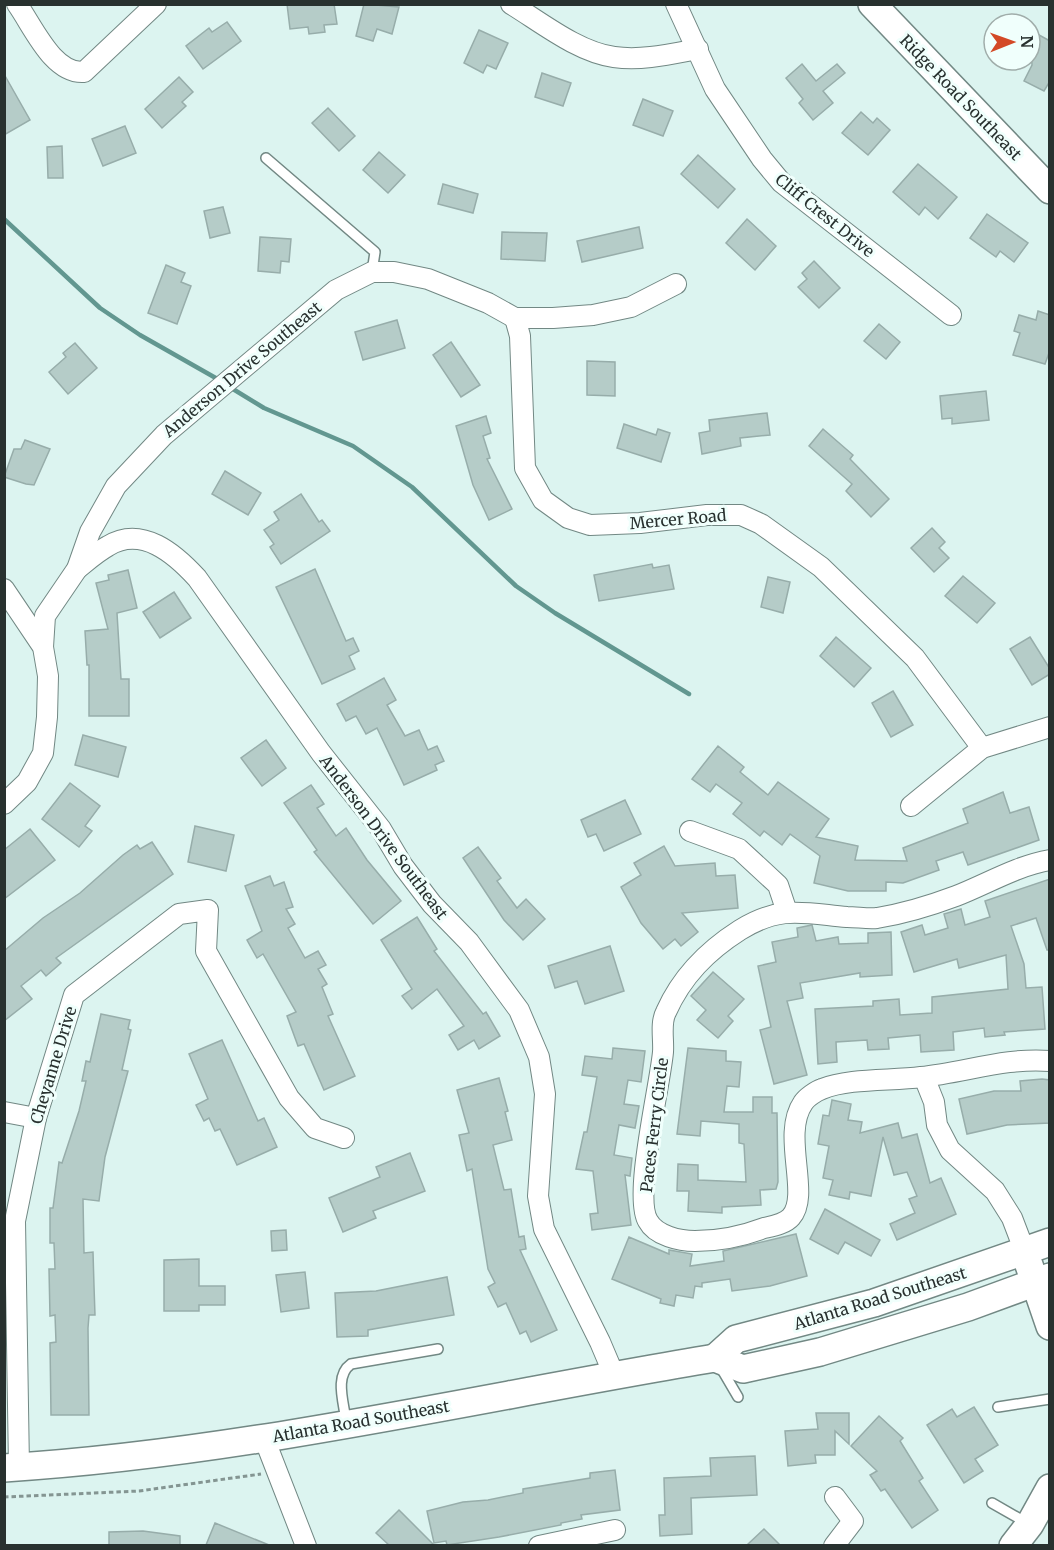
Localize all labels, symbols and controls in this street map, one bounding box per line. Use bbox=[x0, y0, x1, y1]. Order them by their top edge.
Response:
north arrow bbox=[982, 12, 1042, 72]
street label: Ridge Road Southeast bbox=[896, 30, 1027, 164]
text: N bbox=[1017, 35, 1037, 49]
street label: Cliff Crest Drive bbox=[771, 169, 879, 261]
street label: Anderson Drive Southeast bbox=[158, 296, 326, 442]
street label: Mercer Road bbox=[629, 505, 727, 533]
street label: Anderson Drive Southeast bbox=[315, 750, 453, 924]
street label: Cheyanne Drive bbox=[26, 1004, 80, 1126]
street label: Paces Ferry Circle bbox=[636, 1057, 672, 1193]
street label: Atlanta Road Southeast bbox=[790, 1262, 969, 1334]
street label: Atlanta Road Southeast bbox=[270, 1395, 452, 1447]

